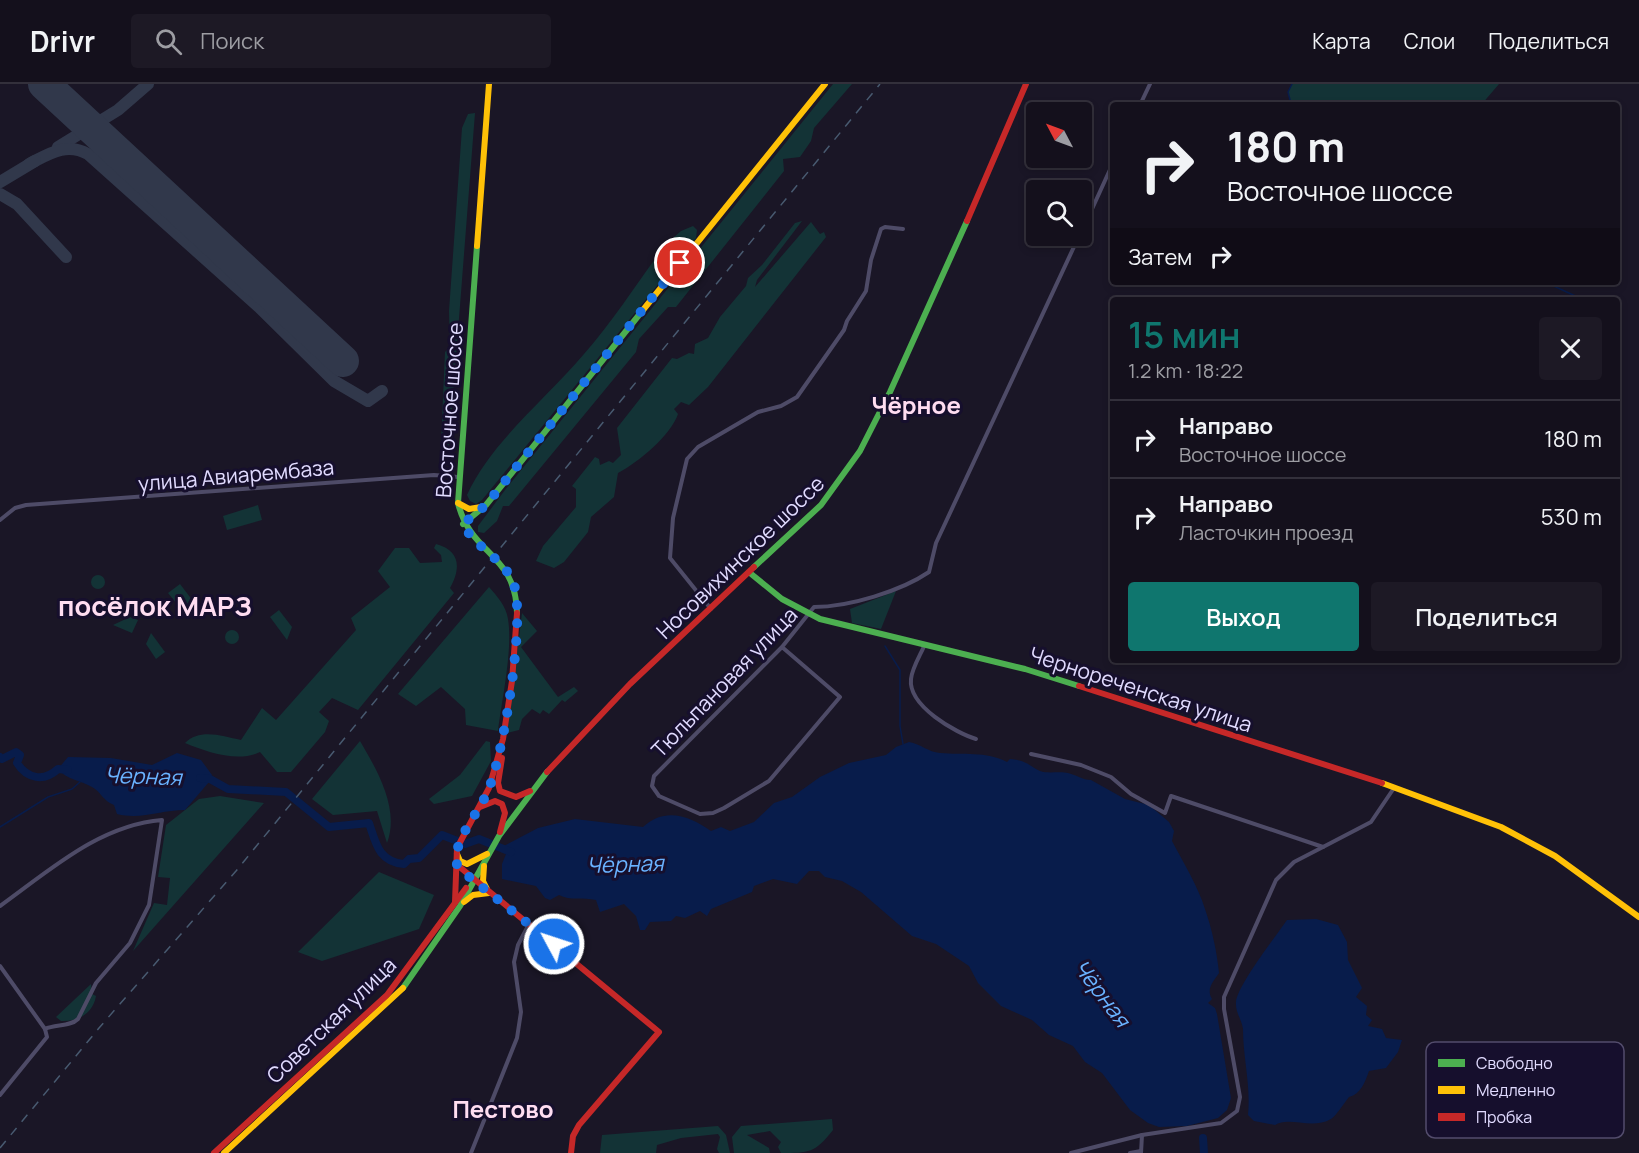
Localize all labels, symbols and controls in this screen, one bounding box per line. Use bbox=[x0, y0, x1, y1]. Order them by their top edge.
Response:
search box bbox=[131, 14, 551, 68]
text: Drivr bbox=[30, 22, 95, 60]
icon: search bbox=[152, 25, 185, 58]
text: Поиск bbox=[200, 26, 264, 56]
text: Карта bbox=[1312, 27, 1371, 55]
text: Слои bbox=[1404, 27, 1455, 55]
text: Поделиться bbox=[1488, 27, 1609, 55]
north arrow bbox=[1026, 102, 1092, 168]
map controls bbox=[1026, 102, 1092, 246]
text: 180 m bbox=[1227, 117, 1345, 175]
icon: right bbox=[1128, 126, 1206, 204]
text: Восточное шоссе bbox=[1227, 172, 1453, 209]
button: search bbox=[1026, 180, 1092, 246]
pin bbox=[654, 237, 705, 288]
icon: right bbox=[1204, 240, 1237, 273]
text: Затем bbox=[1128, 242, 1192, 272]
icon: arrive bbox=[663, 246, 696, 279]
text: 15 мин bbox=[1128, 310, 1241, 359]
button: close bbox=[1539, 317, 1602, 380]
street label: Восточное шоссе bbox=[429, 321, 469, 499]
text: 1.2 km · 18:22 bbox=[1128, 357, 1243, 384]
district label: Чёрное bbox=[871, 388, 961, 421]
text: Направо bbox=[1179, 411, 1273, 441]
icon: right bbox=[1128, 423, 1161, 456]
text: 180 m bbox=[1544, 424, 1602, 454]
text: Восточное шоссе bbox=[1179, 441, 1346, 468]
street label: улица Авиарембаза bbox=[137, 452, 335, 498]
street label: Носовихинское шоссе bbox=[650, 469, 830, 645]
text: Направо bbox=[1179, 489, 1273, 519]
icon: right bbox=[1128, 501, 1161, 534]
text: 530 m bbox=[1541, 502, 1602, 532]
text: Ласточкин проезд bbox=[1179, 519, 1353, 546]
button: Выход bbox=[1128, 582, 1359, 651]
button: Поделиться bbox=[1371, 582, 1602, 651]
district label: посёлок МАРЗ bbox=[58, 587, 252, 624]
street label: Тюльпановая улица bbox=[645, 601, 803, 763]
street label: Чернореченская улица bbox=[1026, 640, 1256, 738]
water label: Чёрная bbox=[104, 760, 184, 792]
water label: Чёрная bbox=[586, 848, 666, 880]
position arrow bbox=[522, 912, 586, 976]
street label: Советская улица bbox=[260, 951, 402, 1089]
water label: Чёрная bbox=[1067, 953, 1138, 1034]
legend bbox=[1426, 1042, 1624, 1138]
text: Свободно bbox=[1476, 1052, 1553, 1074]
text: Медленно bbox=[1476, 1079, 1555, 1101]
district label: Пестово bbox=[452, 1092, 554, 1125]
text: Пробка bbox=[1476, 1106, 1532, 1128]

